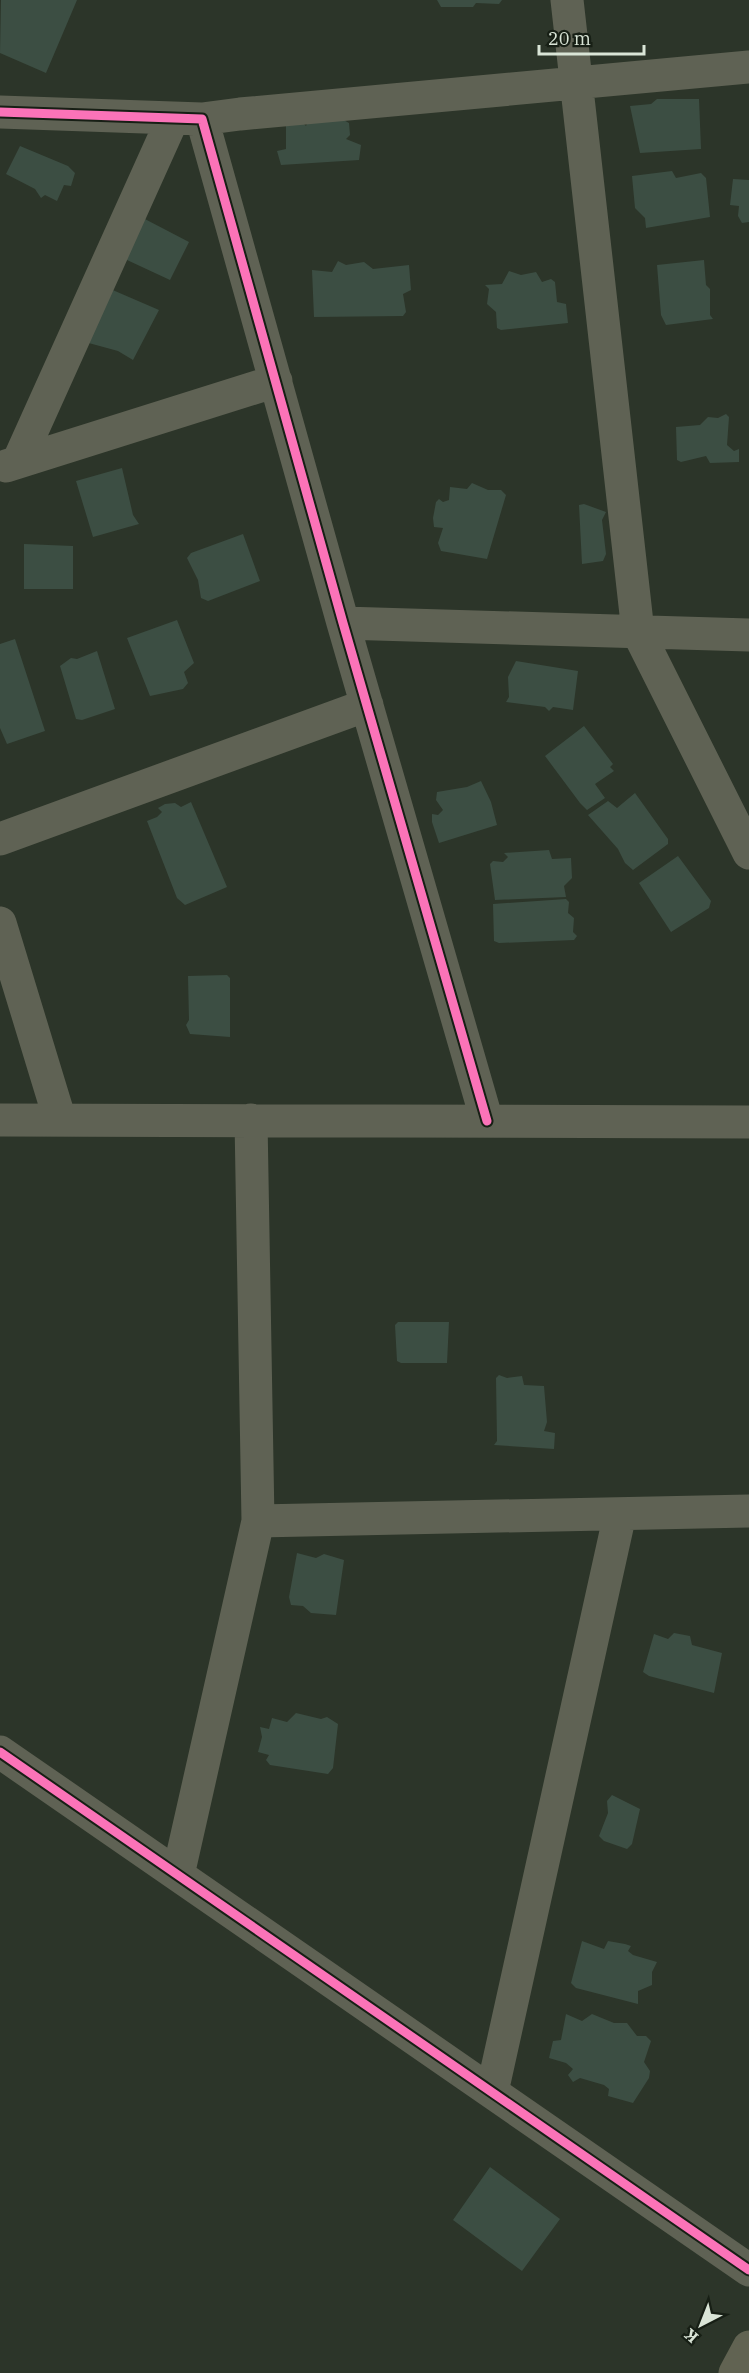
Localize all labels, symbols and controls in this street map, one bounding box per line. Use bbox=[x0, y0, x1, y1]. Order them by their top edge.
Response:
scale bar bbox=[539, 18, 644, 56]
text: 20 m bbox=[548, 27, 591, 50]
north arrow bbox=[671, 2295, 731, 2355]
text: K bbox=[679, 2324, 702, 2348]

